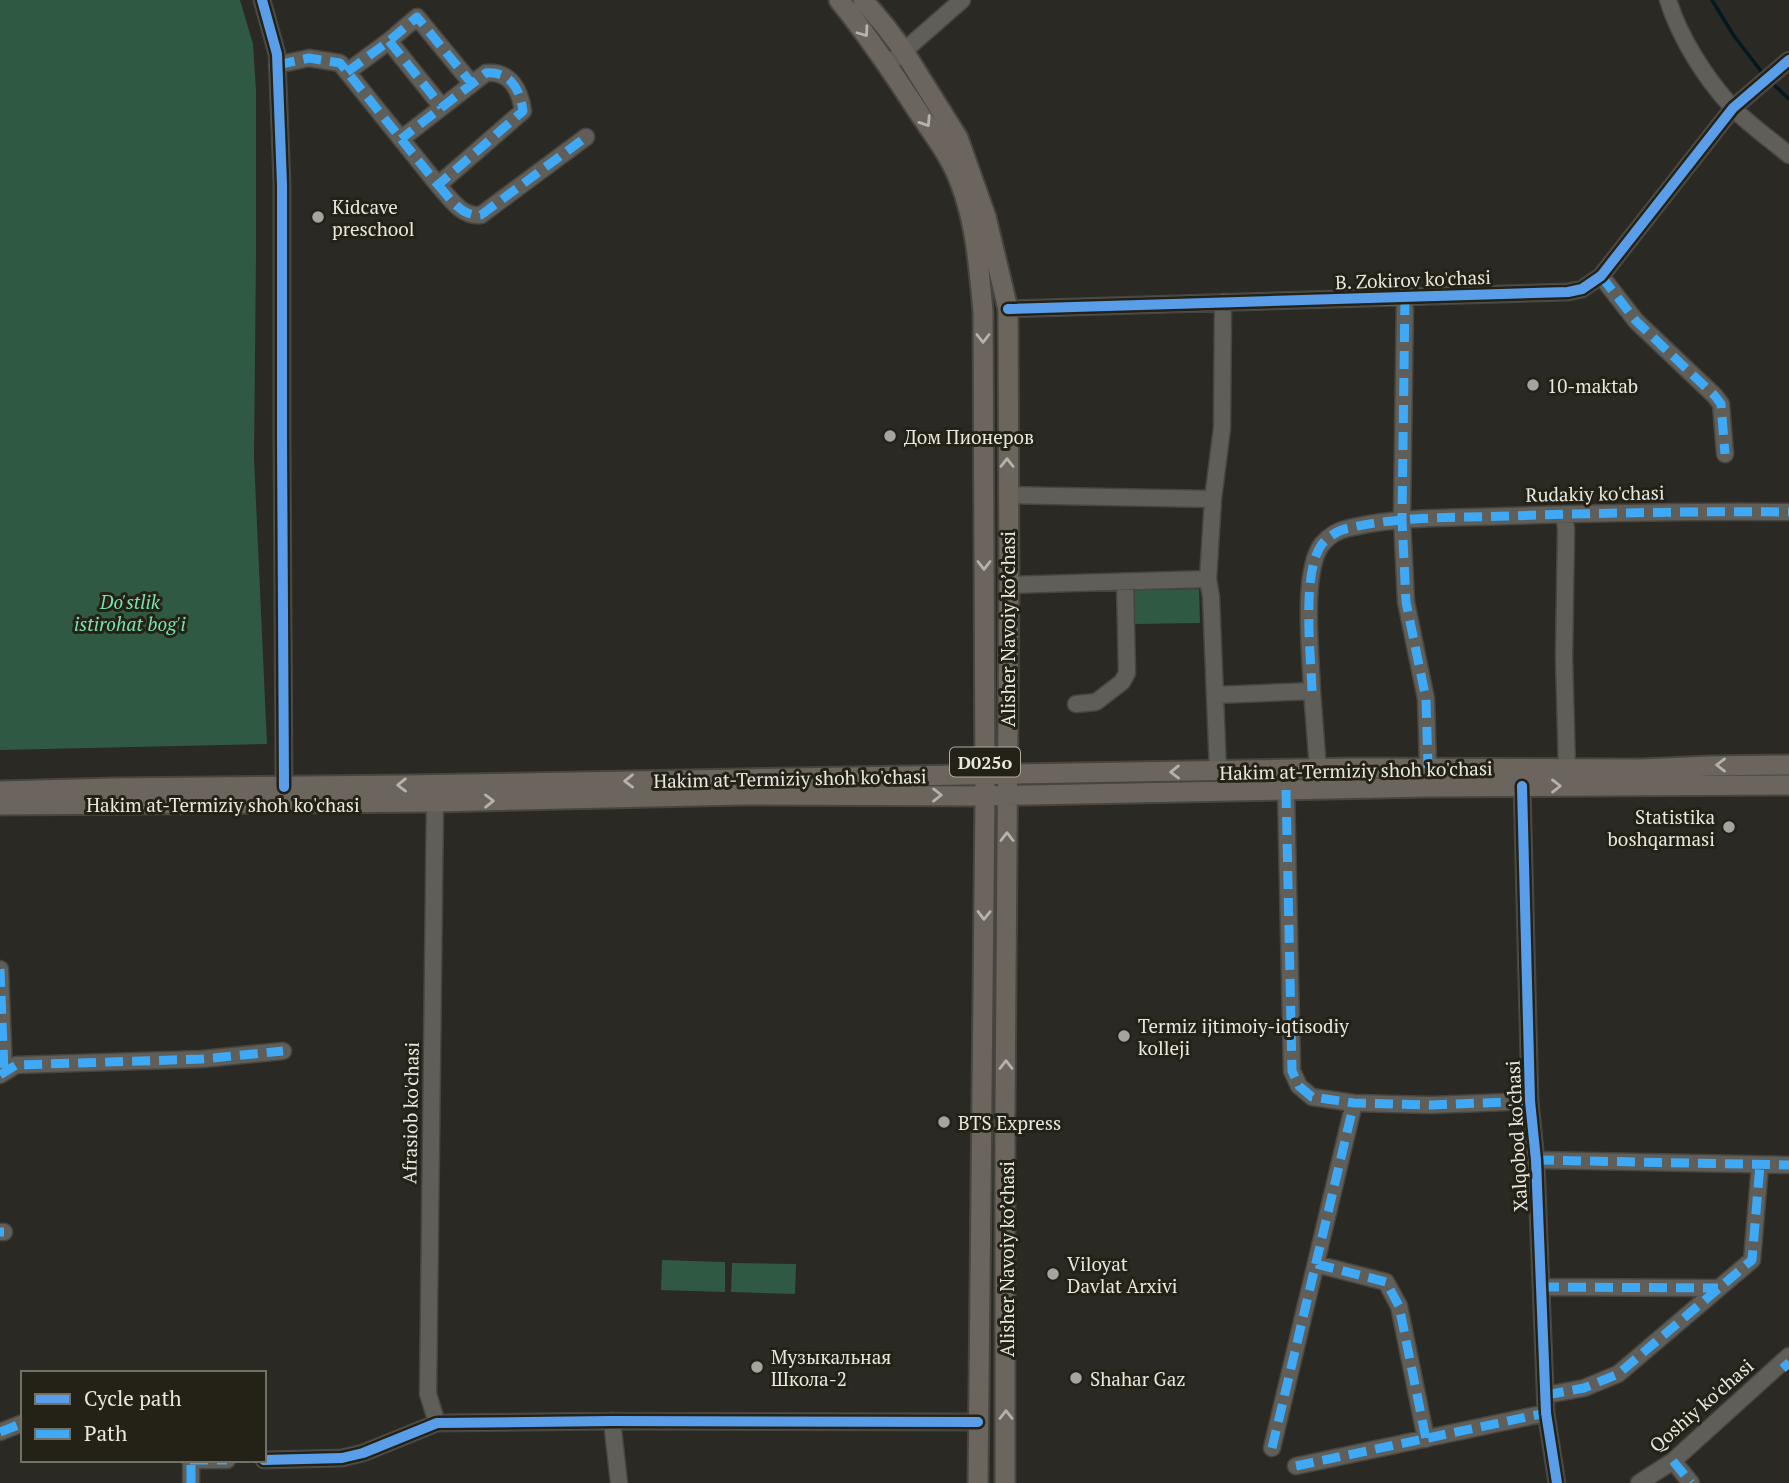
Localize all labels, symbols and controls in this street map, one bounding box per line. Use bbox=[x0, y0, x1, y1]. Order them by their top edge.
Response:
one-way arrow bbox=[856, 24, 868, 37]
one-way arrow bbox=[917, 114, 930, 127]
place label: Kidcave preschool bbox=[332, 194, 415, 241]
marker: Kidcave preschool bbox=[310, 209, 326, 225]
street label: B. Zokirov ko'chasi bbox=[1335, 264, 1491, 294]
one-way arrow bbox=[975, 333, 991, 343]
place label: 10-maktab bbox=[1547, 373, 1638, 398]
marker: 10-maktab bbox=[1525, 377, 1541, 393]
place label: Дом Пионеров bbox=[904, 424, 1034, 449]
marker: Дом Пионеров bbox=[882, 428, 898, 444]
one-way arrow bbox=[999, 457, 1015, 468]
street label: Rudakiy ko'chasi bbox=[1525, 479, 1665, 507]
street label: Alisher Navoiy ko’chasi bbox=[995, 531, 1020, 727]
one-way arrow bbox=[976, 560, 992, 571]
park label: Do'stlik istirohat bog'i bbox=[74, 589, 187, 636]
road number: D025o bbox=[950, 748, 1020, 776]
street label: Hakim at-Termiziy shoh ko'chasi bbox=[1219, 755, 1493, 785]
one-way arrow bbox=[1715, 758, 1726, 773]
street label: Hakim at-Termiziy shoh ko'chasi bbox=[653, 763, 927, 793]
one-way arrow bbox=[1169, 764, 1180, 780]
one-way arrow bbox=[623, 773, 634, 789]
one-way arrow bbox=[396, 777, 406, 793]
one-way arrow bbox=[1551, 778, 1562, 794]
one-way arrow bbox=[932, 787, 943, 803]
street label: Hakim at-Termiziy shoh ko'chasi bbox=[86, 792, 360, 817]
one-way arrow bbox=[484, 793, 495, 809]
place label: Statistika boshqarmasi bbox=[1608, 804, 1715, 851]
marker: Statistika boshqarmasi bbox=[1721, 819, 1737, 835]
one-way arrow bbox=[999, 832, 1015, 842]
one-way arrow bbox=[976, 910, 992, 921]
place label: Termiz ijtimoiy-iqtisodiy kolleji bbox=[1138, 1013, 1349, 1060]
marker: Termiz ijtimoiy-iqtisodiy kolleji bbox=[1116, 1028, 1132, 1044]
street label: Afrasiob ko'chasi bbox=[396, 1042, 424, 1184]
one-way arrow bbox=[998, 1059, 1014, 1070]
street label: Xalqobod ko'chasi bbox=[1500, 1060, 1532, 1212]
place label: BTS Express bbox=[958, 1110, 1061, 1135]
marker: BTS Express bbox=[936, 1114, 952, 1130]
street label: Alisher Navoiy ko’chasi bbox=[994, 1161, 1019, 1357]
place label: Viloyat Davlat Arxivi bbox=[1067, 1251, 1178, 1298]
marker: Viloyat Davlat Arxivi bbox=[1045, 1266, 1061, 1282]
place label: Музыкальная Школа-2 bbox=[771, 1344, 891, 1391]
street label: Qoshiy ko'chasi bbox=[1644, 1353, 1758, 1457]
marker: Музыкальная Школа-2 bbox=[749, 1359, 765, 1375]
place label: Shahar Gaz bbox=[1090, 1366, 1186, 1391]
marker: Shahar Gaz bbox=[1068, 1370, 1084, 1386]
legend bbox=[21, 1371, 266, 1462]
text: Cycle path bbox=[84, 1384, 182, 1412]
one-way arrow bbox=[998, 1409, 1014, 1420]
text: Path bbox=[84, 1419, 127, 1447]

